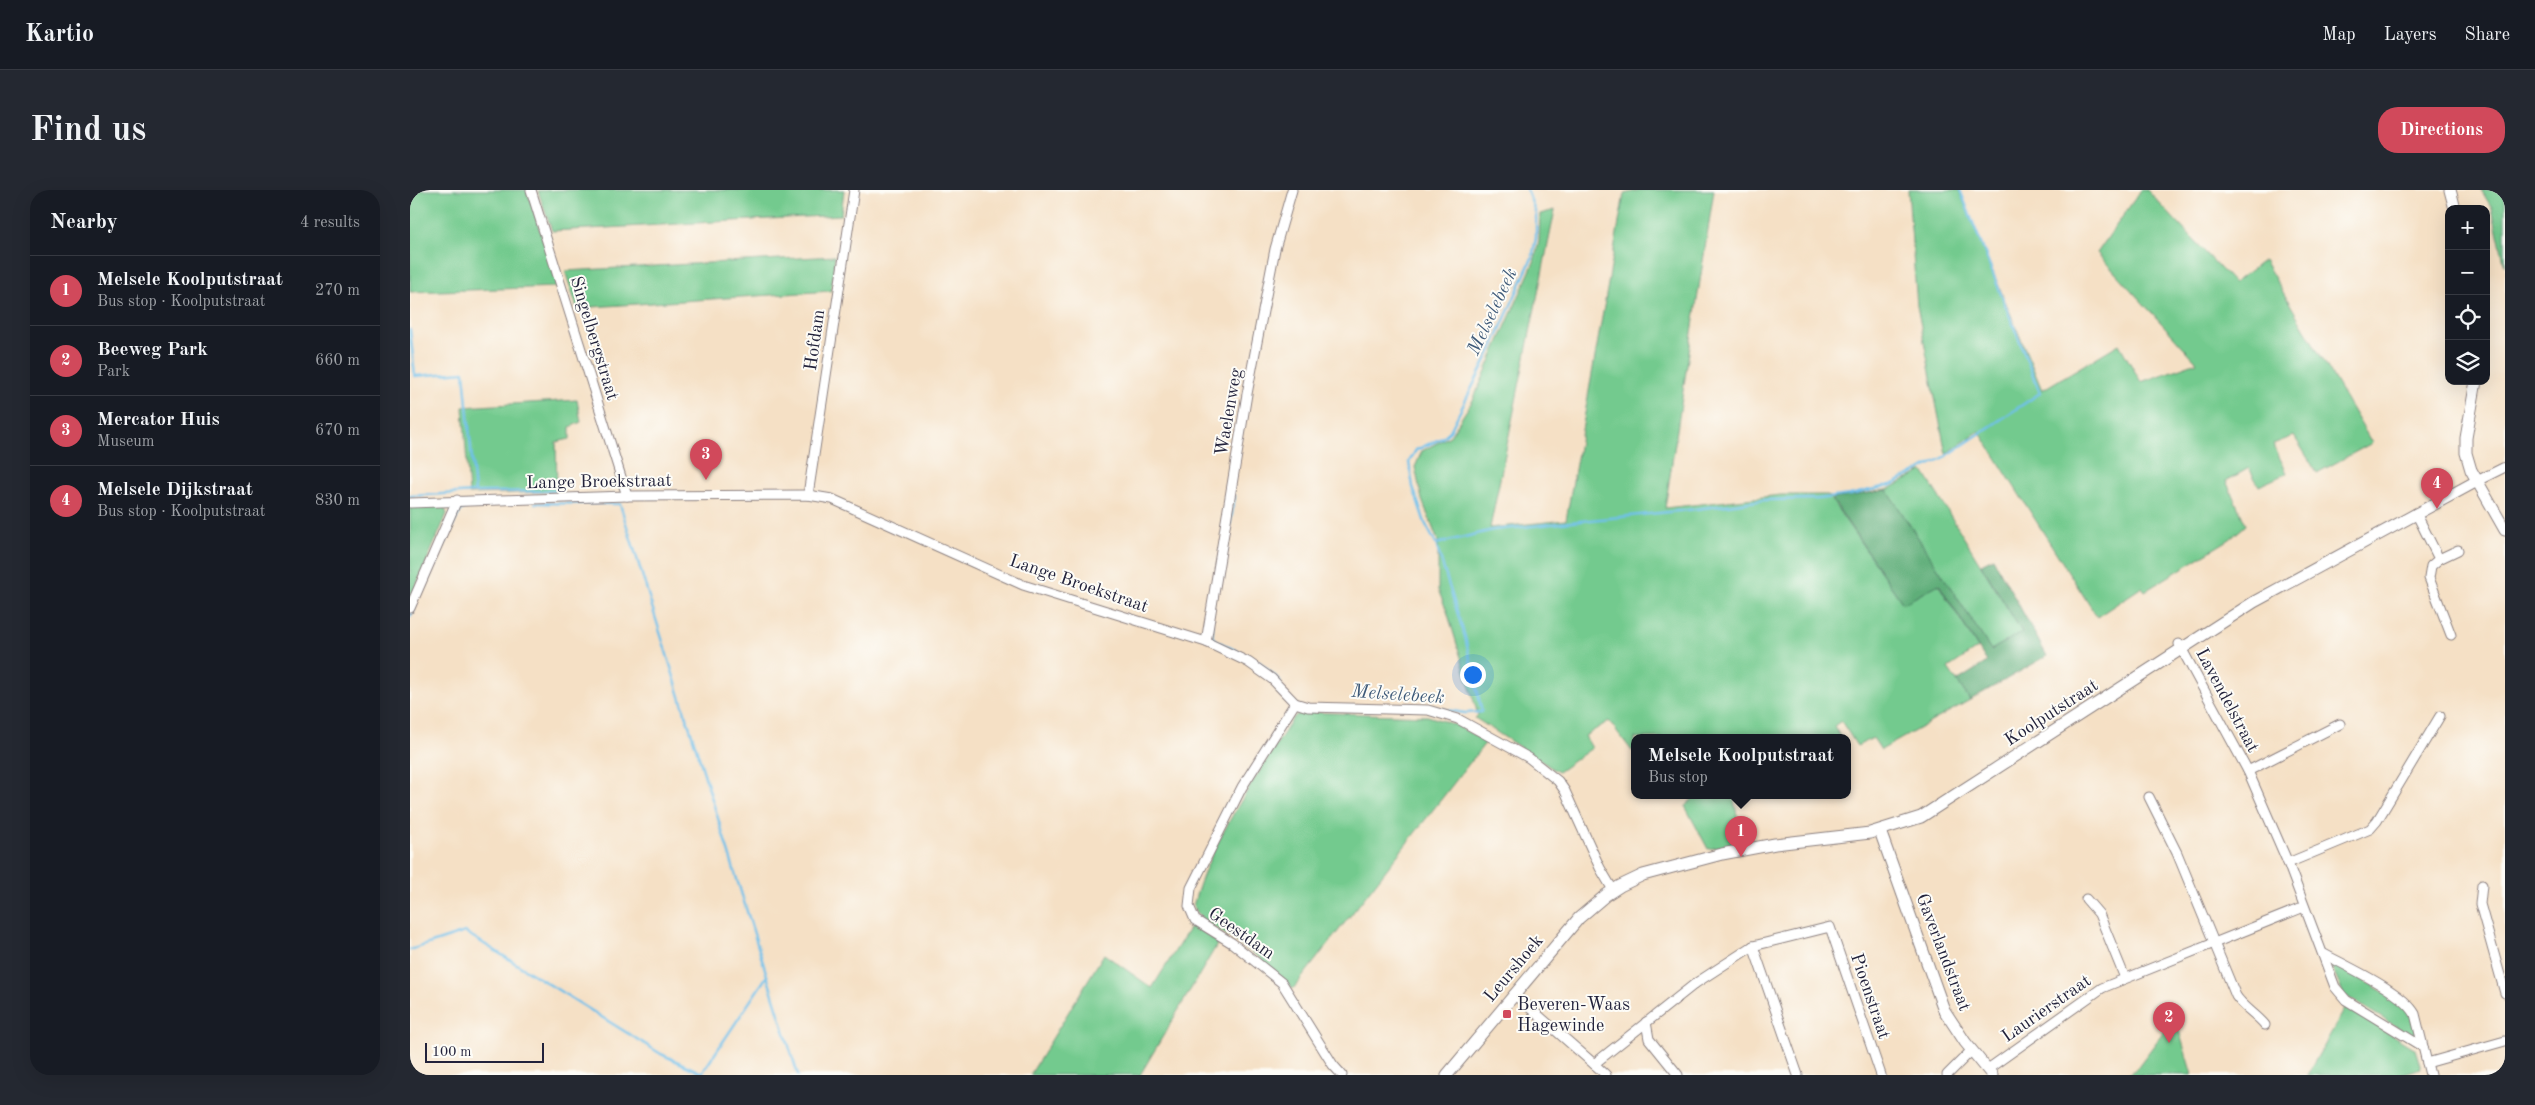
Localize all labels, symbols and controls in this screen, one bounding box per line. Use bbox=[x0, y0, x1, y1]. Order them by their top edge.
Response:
text: Kartio bbox=[25, 23, 94, 47]
text: Map bbox=[2322, 26, 2356, 44]
text: Layers bbox=[2384, 26, 2436, 44]
text: Share bbox=[2464, 26, 2510, 44]
button: Directions bbox=[2378, 107, 2505, 153]
text: Find us bbox=[30, 113, 146, 148]
map controls bbox=[2445, 205, 2490, 385]
button: + bbox=[2445, 205, 2490, 250]
text: Nearby bbox=[50, 212, 118, 233]
text: 4 results bbox=[300, 215, 360, 231]
button: − bbox=[2445, 250, 2490, 295]
water label: Melselebeek bbox=[1465, 266, 1522, 359]
text: Melsele Koolputstraat bbox=[97, 271, 283, 290]
street label: Singelbergstraat bbox=[567, 274, 621, 403]
text: 1 bbox=[61, 283, 71, 299]
text: 270 m bbox=[315, 283, 360, 299]
text: Bus stop · Koolputstraat bbox=[97, 294, 265, 310]
button: locate bbox=[2445, 295, 2490, 340]
street label: Hofdam bbox=[802, 308, 828, 372]
button: layers bbox=[2445, 340, 2490, 385]
text: Beeweg Park bbox=[97, 341, 208, 360]
text: 2 bbox=[61, 353, 71, 369]
text: 660 m bbox=[315, 353, 360, 369]
text: Park bbox=[97, 364, 130, 380]
street label: Waelenweg bbox=[1212, 367, 1246, 458]
text: Mercator Huis bbox=[97, 411, 220, 430]
text: 3 bbox=[61, 423, 71, 439]
text: 670 m bbox=[315, 423, 360, 439]
text: Museum bbox=[97, 434, 155, 450]
pin: 3 bbox=[690, 439, 722, 480]
pin: 4 bbox=[2421, 468, 2453, 509]
street label: Lange Broekstraat bbox=[526, 472, 672, 492]
text: Melsele Dijkstraat bbox=[97, 481, 253, 500]
text: 4 bbox=[61, 493, 71, 509]
text: 830 m bbox=[315, 493, 360, 509]
text: Bus stop · Koolputstraat bbox=[97, 504, 265, 520]
street label: Lange Broekstraat bbox=[1007, 552, 1150, 616]
street label: Lavendelstraat bbox=[2192, 645, 2262, 756]
your location bbox=[1460, 662, 1486, 688]
street label: Koolputstraat bbox=[2002, 676, 2101, 750]
water label: Melselebeek bbox=[1350, 683, 1445, 708]
popup bbox=[1631, 734, 1851, 799]
text: Melsele Koolputstraat bbox=[1648, 747, 1834, 766]
text: Bus stop bbox=[1648, 770, 1708, 786]
pin: 1 bbox=[1725, 816, 1757, 857]
street label: Gaverlandstraat bbox=[1912, 891, 1974, 1013]
street label: Geestdam bbox=[1205, 905, 1278, 963]
street label: Leurshoek bbox=[1481, 932, 1547, 1006]
street label: Pioenstraat bbox=[1847, 951, 1893, 1042]
street label: Laurierstraat bbox=[1999, 972, 2094, 1046]
place label: Beveren-Waas Hagewinde bbox=[1517, 996, 1630, 1035]
pin: 2 bbox=[2153, 1002, 2185, 1043]
marker: Beveren-Waas Hagewinde bbox=[1501, 1008, 1513, 1020]
scale bar bbox=[425, 1040, 544, 1063]
text: 100 m bbox=[432, 1045, 471, 1059]

